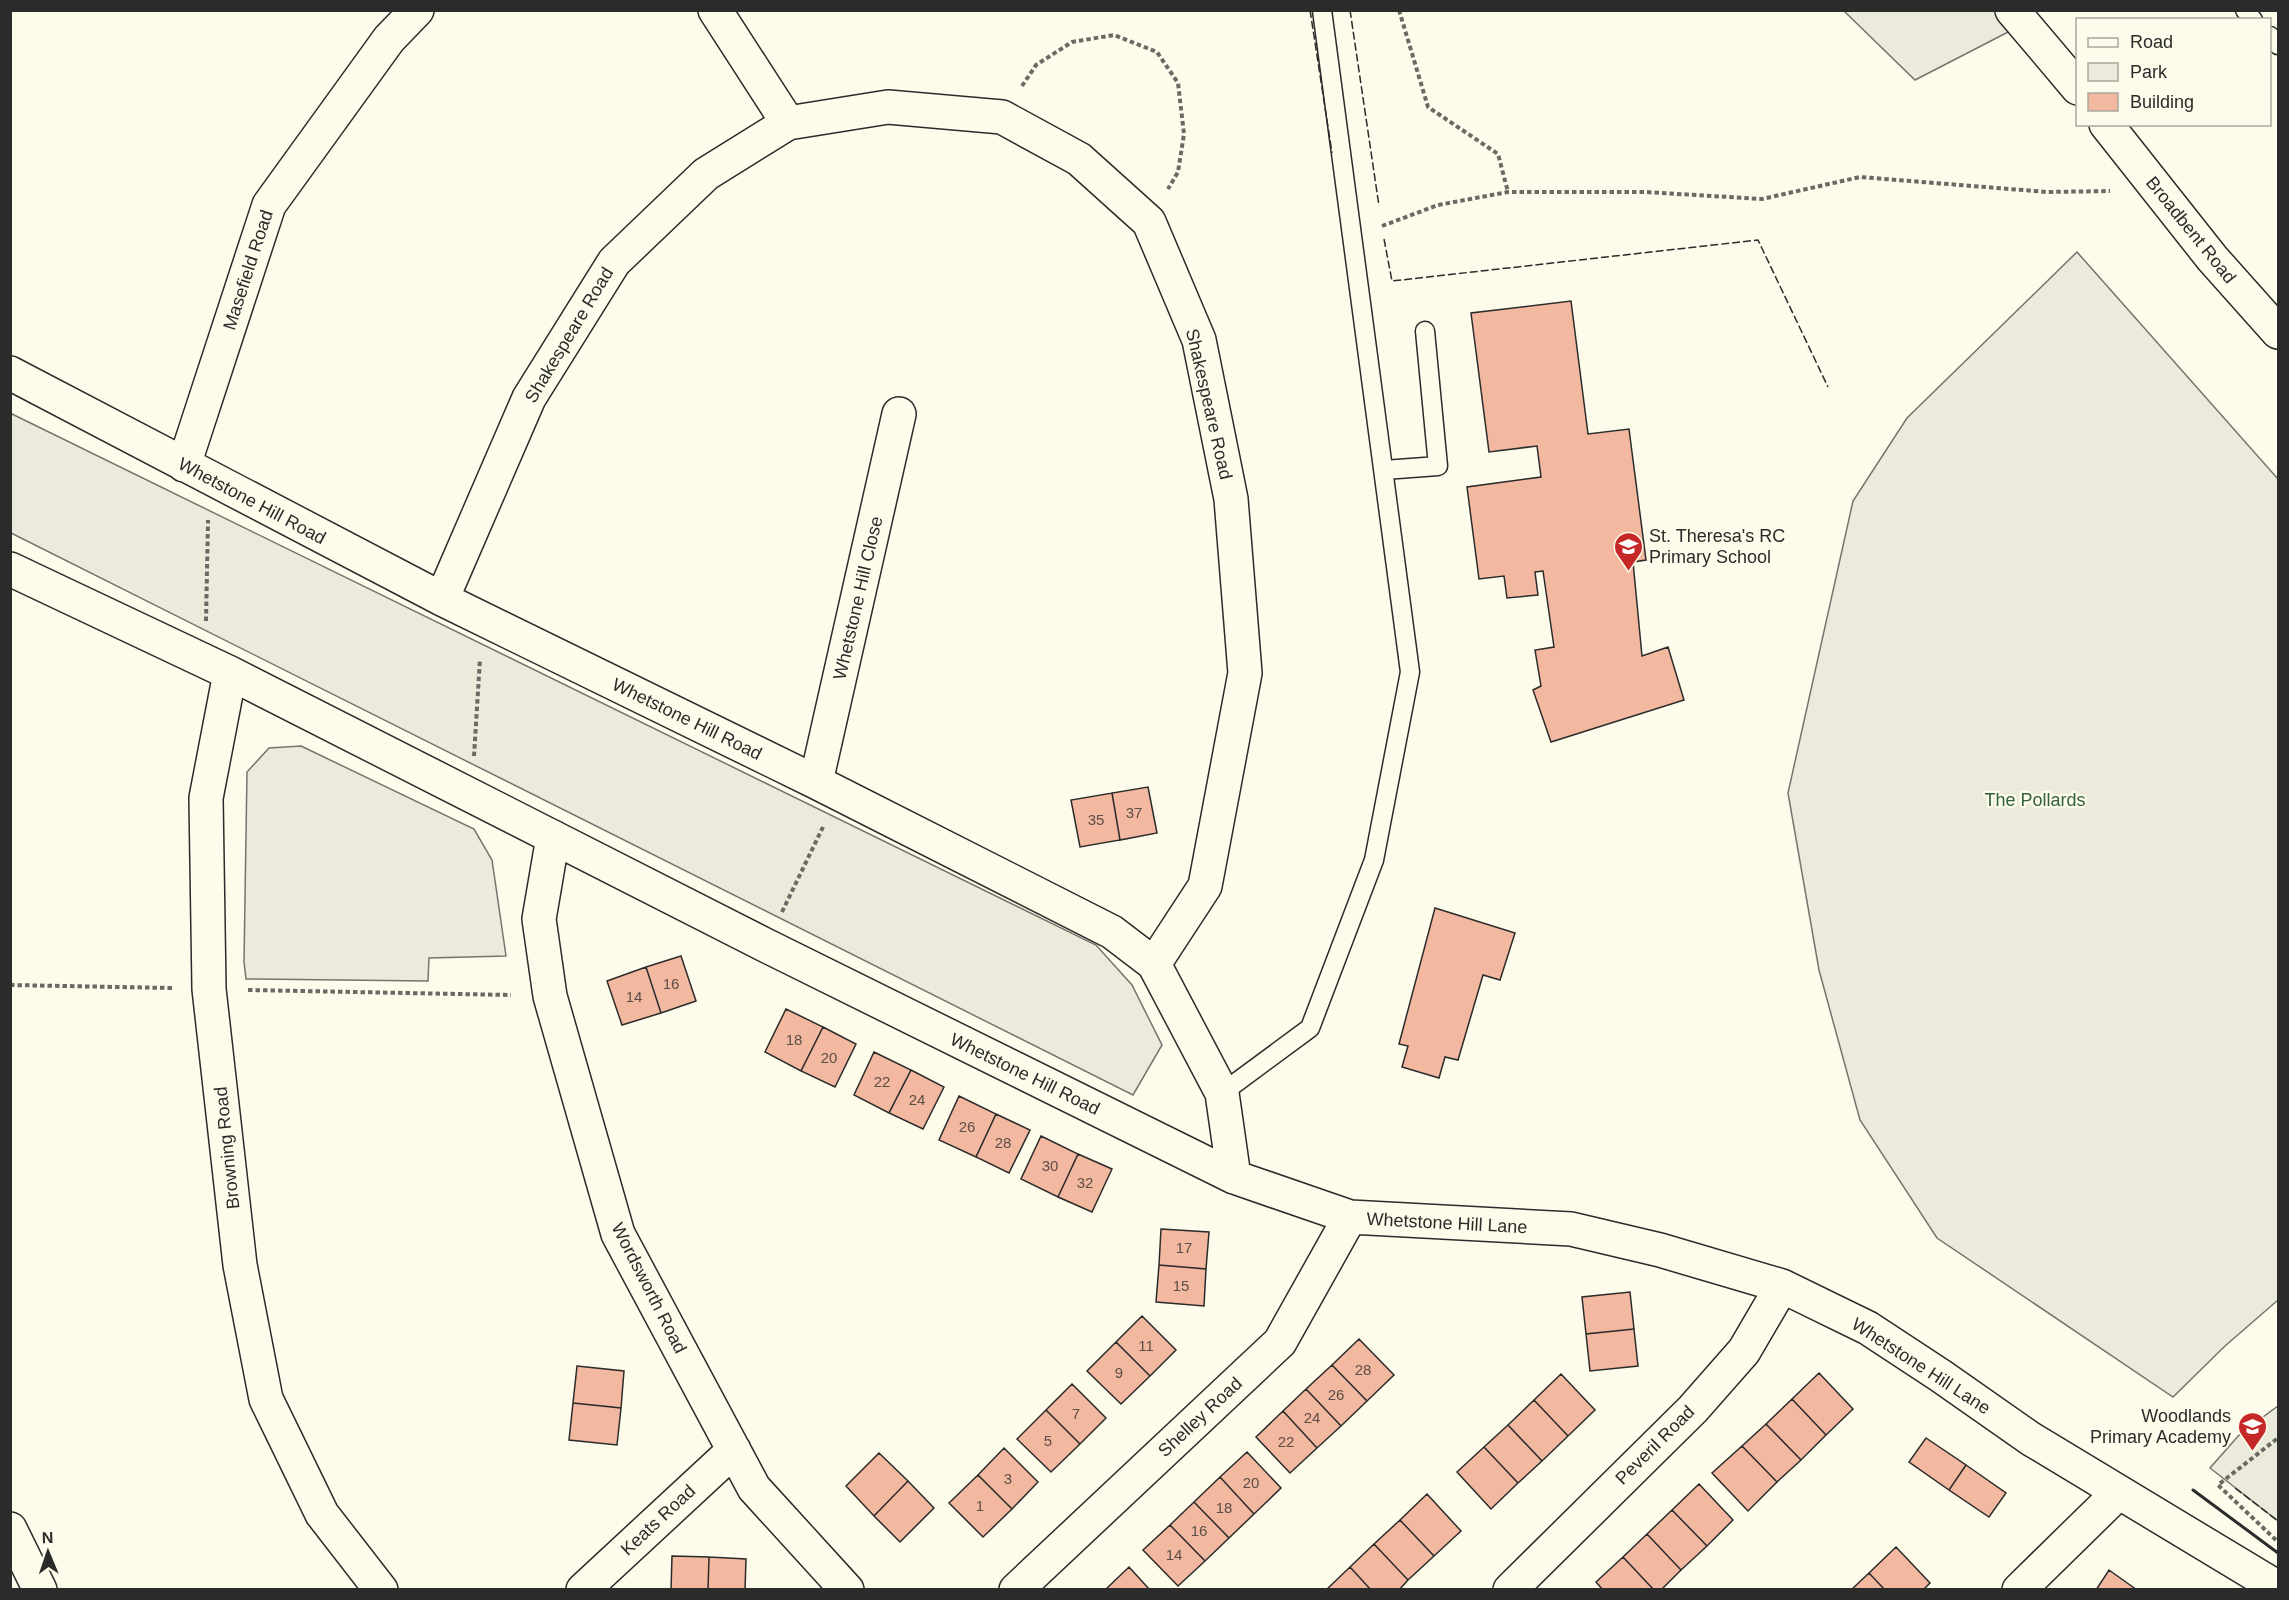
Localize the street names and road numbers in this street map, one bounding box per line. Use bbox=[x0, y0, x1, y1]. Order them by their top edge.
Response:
street label: Broadbent Road bbox=[2142, 173, 2240, 287]
street label: Masefield Road bbox=[219, 207, 277, 333]
street label: Shakespeare Road bbox=[521, 264, 617, 406]
street label: Shakespeare Road bbox=[1182, 327, 1236, 481]
street label: Whetstone Hill Road bbox=[175, 454, 329, 548]
street label: Whetstone Hill Close bbox=[829, 514, 887, 682]
street label: Whetstone Hill Road bbox=[609, 674, 765, 764]
street label: Whetstone Hill Road bbox=[947, 1029, 1103, 1119]
street label: Browning Road bbox=[211, 1086, 243, 1210]
street label: Whetstone Hill Lane bbox=[1366, 1209, 1528, 1237]
street label: Wordsworth Road bbox=[607, 1219, 691, 1357]
street label: Whetstone Hill Lane bbox=[1848, 1314, 1994, 1418]
street label: Shelley Road bbox=[1154, 1373, 1246, 1461]
street label: Peveril Road bbox=[1611, 1401, 1699, 1489]
street label: Keats Road bbox=[617, 1481, 699, 1559]

